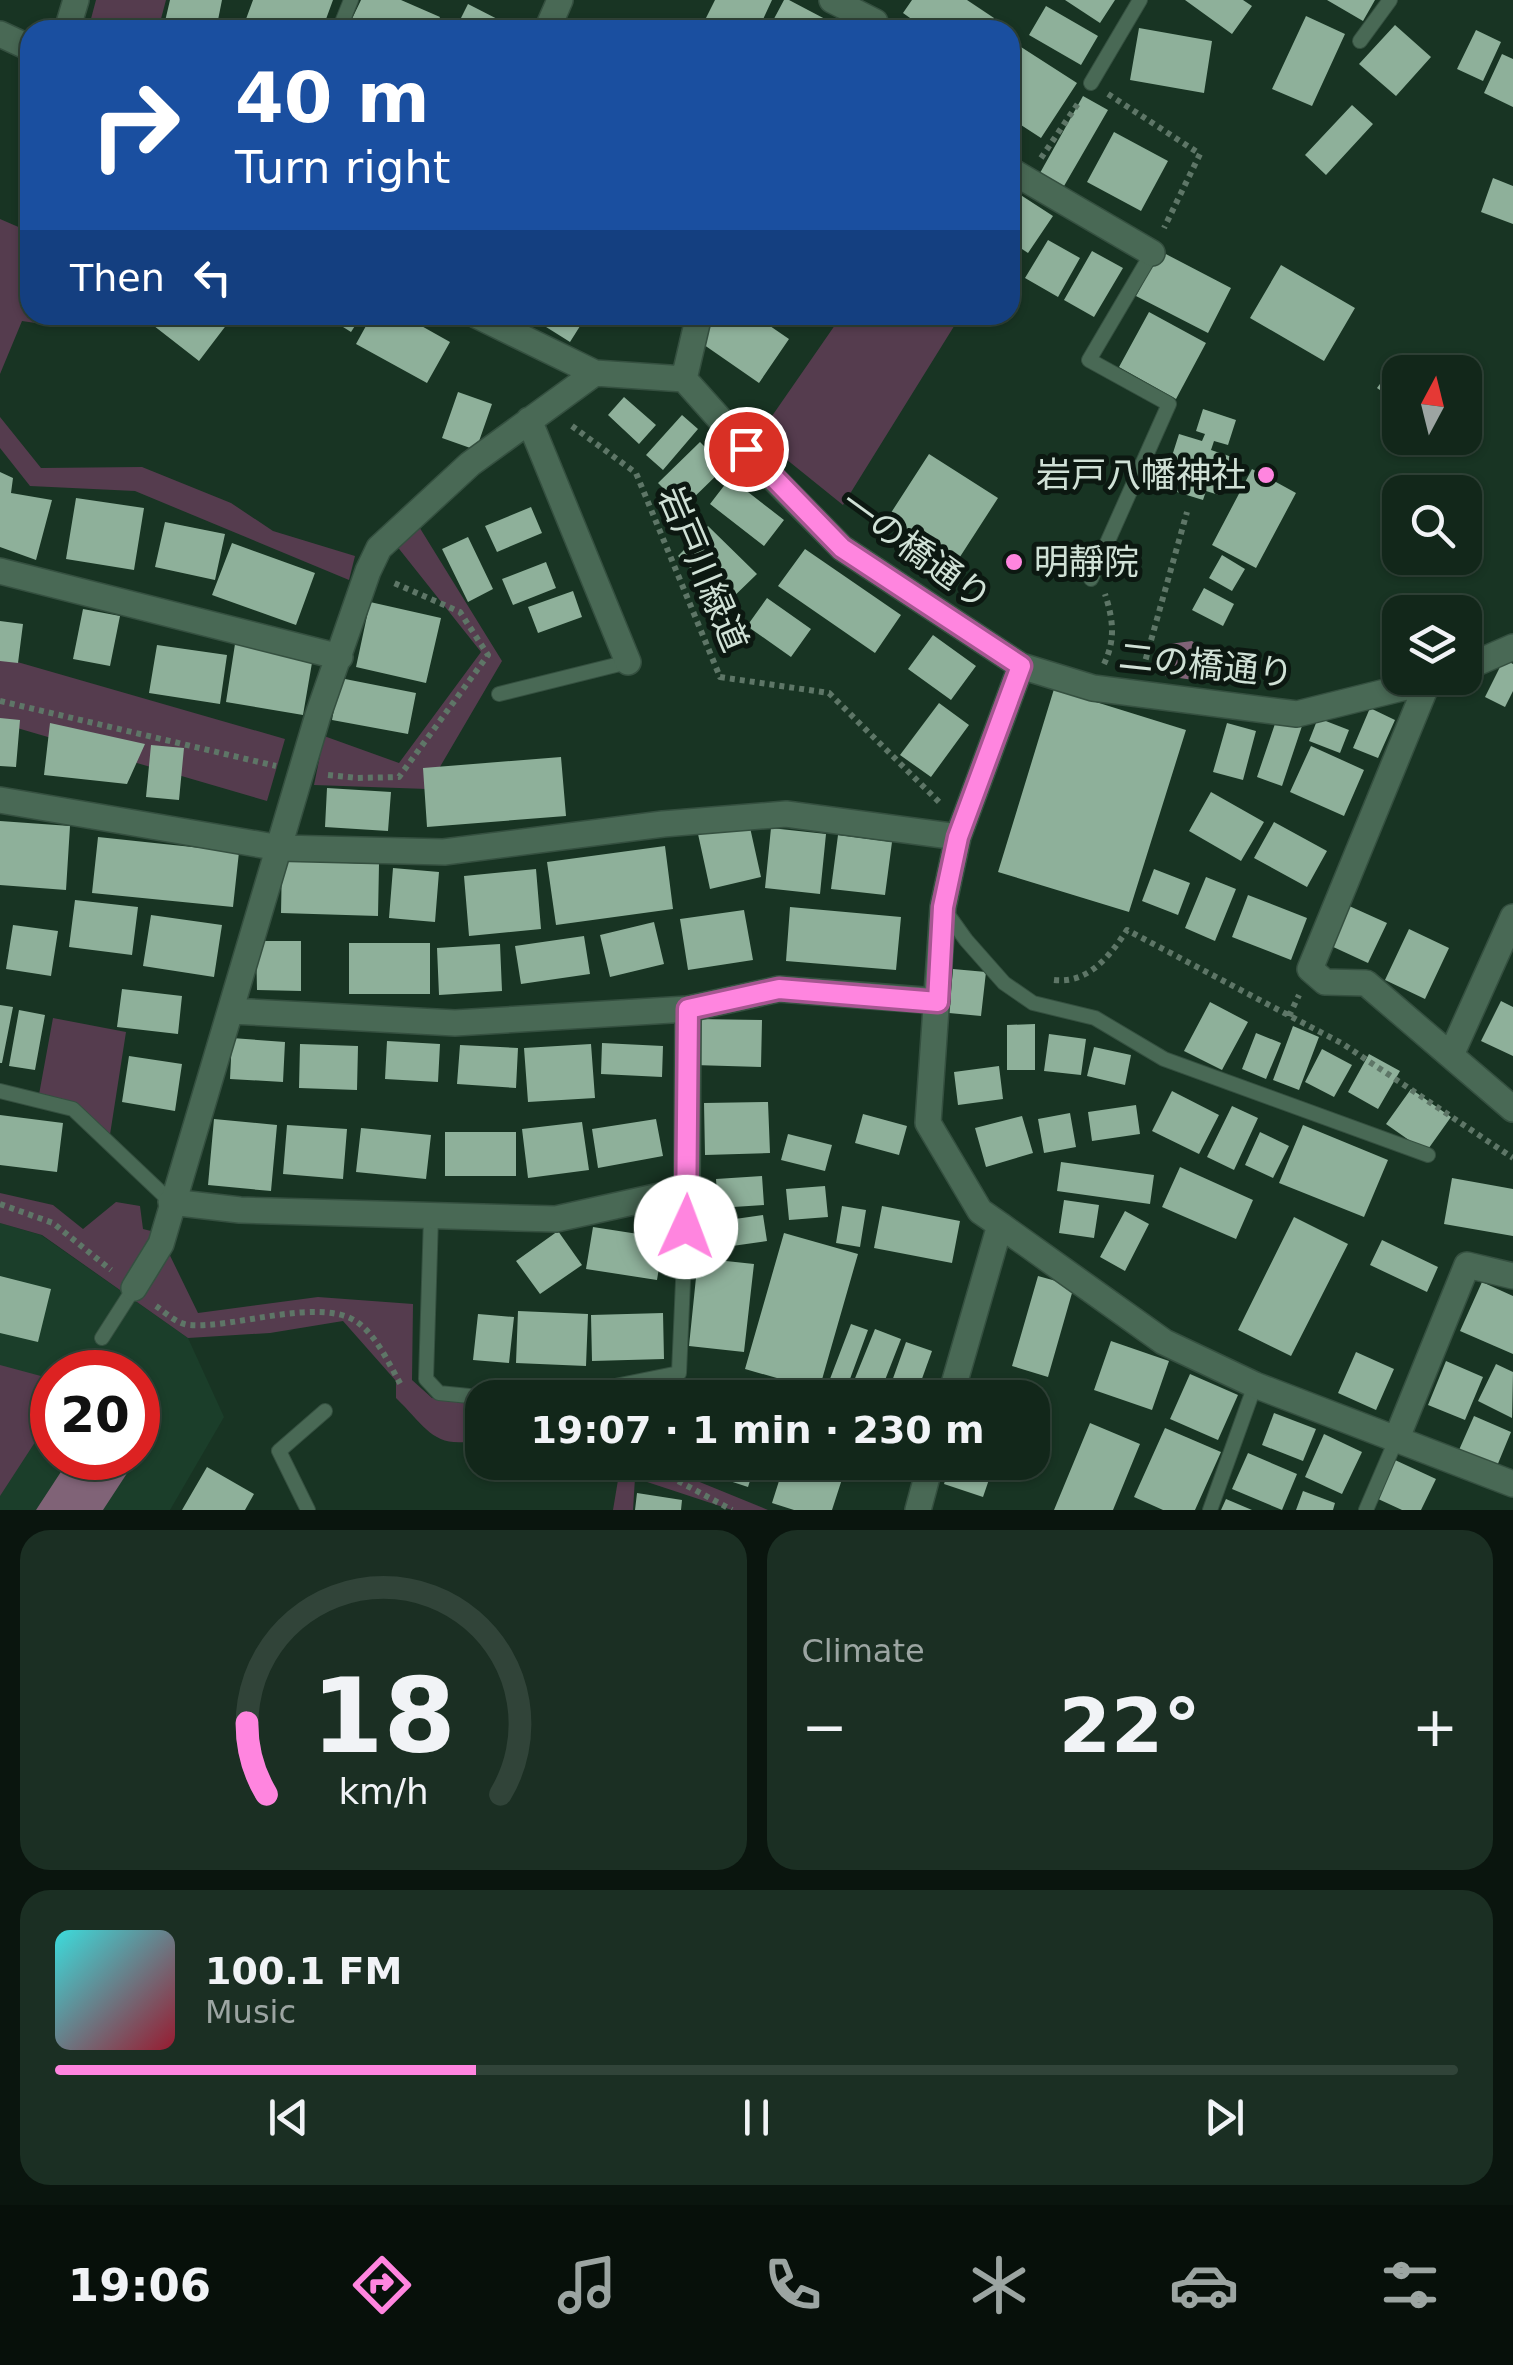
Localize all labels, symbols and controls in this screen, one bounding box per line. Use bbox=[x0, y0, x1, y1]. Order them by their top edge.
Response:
text: 40 m bbox=[235, 57, 430, 139]
icon: right bbox=[70, 60, 200, 190]
text: Turn right bbox=[235, 141, 450, 194]
icon: left bbox=[185, 250, 240, 305]
text: Then bbox=[70, 256, 165, 300]
north arrow bbox=[1382, 355, 1482, 455]
map controls bbox=[1382, 355, 1482, 695]
pin bbox=[704, 407, 789, 492]
icon: arrive bbox=[719, 422, 774, 477]
place label: 岩戸八幡神社 bbox=[1036, 455, 1246, 495]
marker: 岩戸八幡神社 bbox=[1255, 464, 1277, 486]
button: search bbox=[1382, 475, 1482, 575]
street label: 岩戸川緑道 bbox=[650, 481, 756, 657]
street label: 一の橋通り bbox=[833, 482, 999, 618]
place label: 明靜院 bbox=[1034, 542, 1139, 582]
marker: 明靜院 bbox=[1003, 551, 1025, 573]
button: layers bbox=[1382, 595, 1482, 695]
street label: 二の橋通り bbox=[1117, 636, 1295, 694]
position arrow bbox=[634, 1175, 738, 1279]
speed limit sign: 20 bbox=[30, 1350, 160, 1480]
text: 19:07 · 1 min · 230 m bbox=[530, 1408, 985, 1452]
text: Climate bbox=[802, 1632, 925, 1670]
text: 18 bbox=[311, 1655, 456, 1777]
text: 22° bbox=[1059, 1682, 1201, 1770]
text: − bbox=[802, 1695, 848, 1759]
text: + bbox=[1412, 1695, 1458, 1759]
text: km/h bbox=[338, 1771, 428, 1812]
text: 100.1 FM bbox=[205, 1949, 402, 1993]
text: Music bbox=[205, 1993, 296, 2031]
icon: previous bbox=[261, 2090, 316, 2145]
icon: pause bbox=[729, 2090, 784, 2145]
icon: next bbox=[1197, 2090, 1252, 2145]
icon: directions bbox=[347, 2250, 417, 2320]
icon: music bbox=[552, 2250, 622, 2320]
icon: phone bbox=[758, 2250, 828, 2320]
icon: climate bbox=[964, 2250, 1034, 2320]
icon: car bbox=[1169, 2250, 1239, 2320]
icon: filters bbox=[1375, 2250, 1445, 2320]
text: 19:06 bbox=[68, 2259, 211, 2312]

